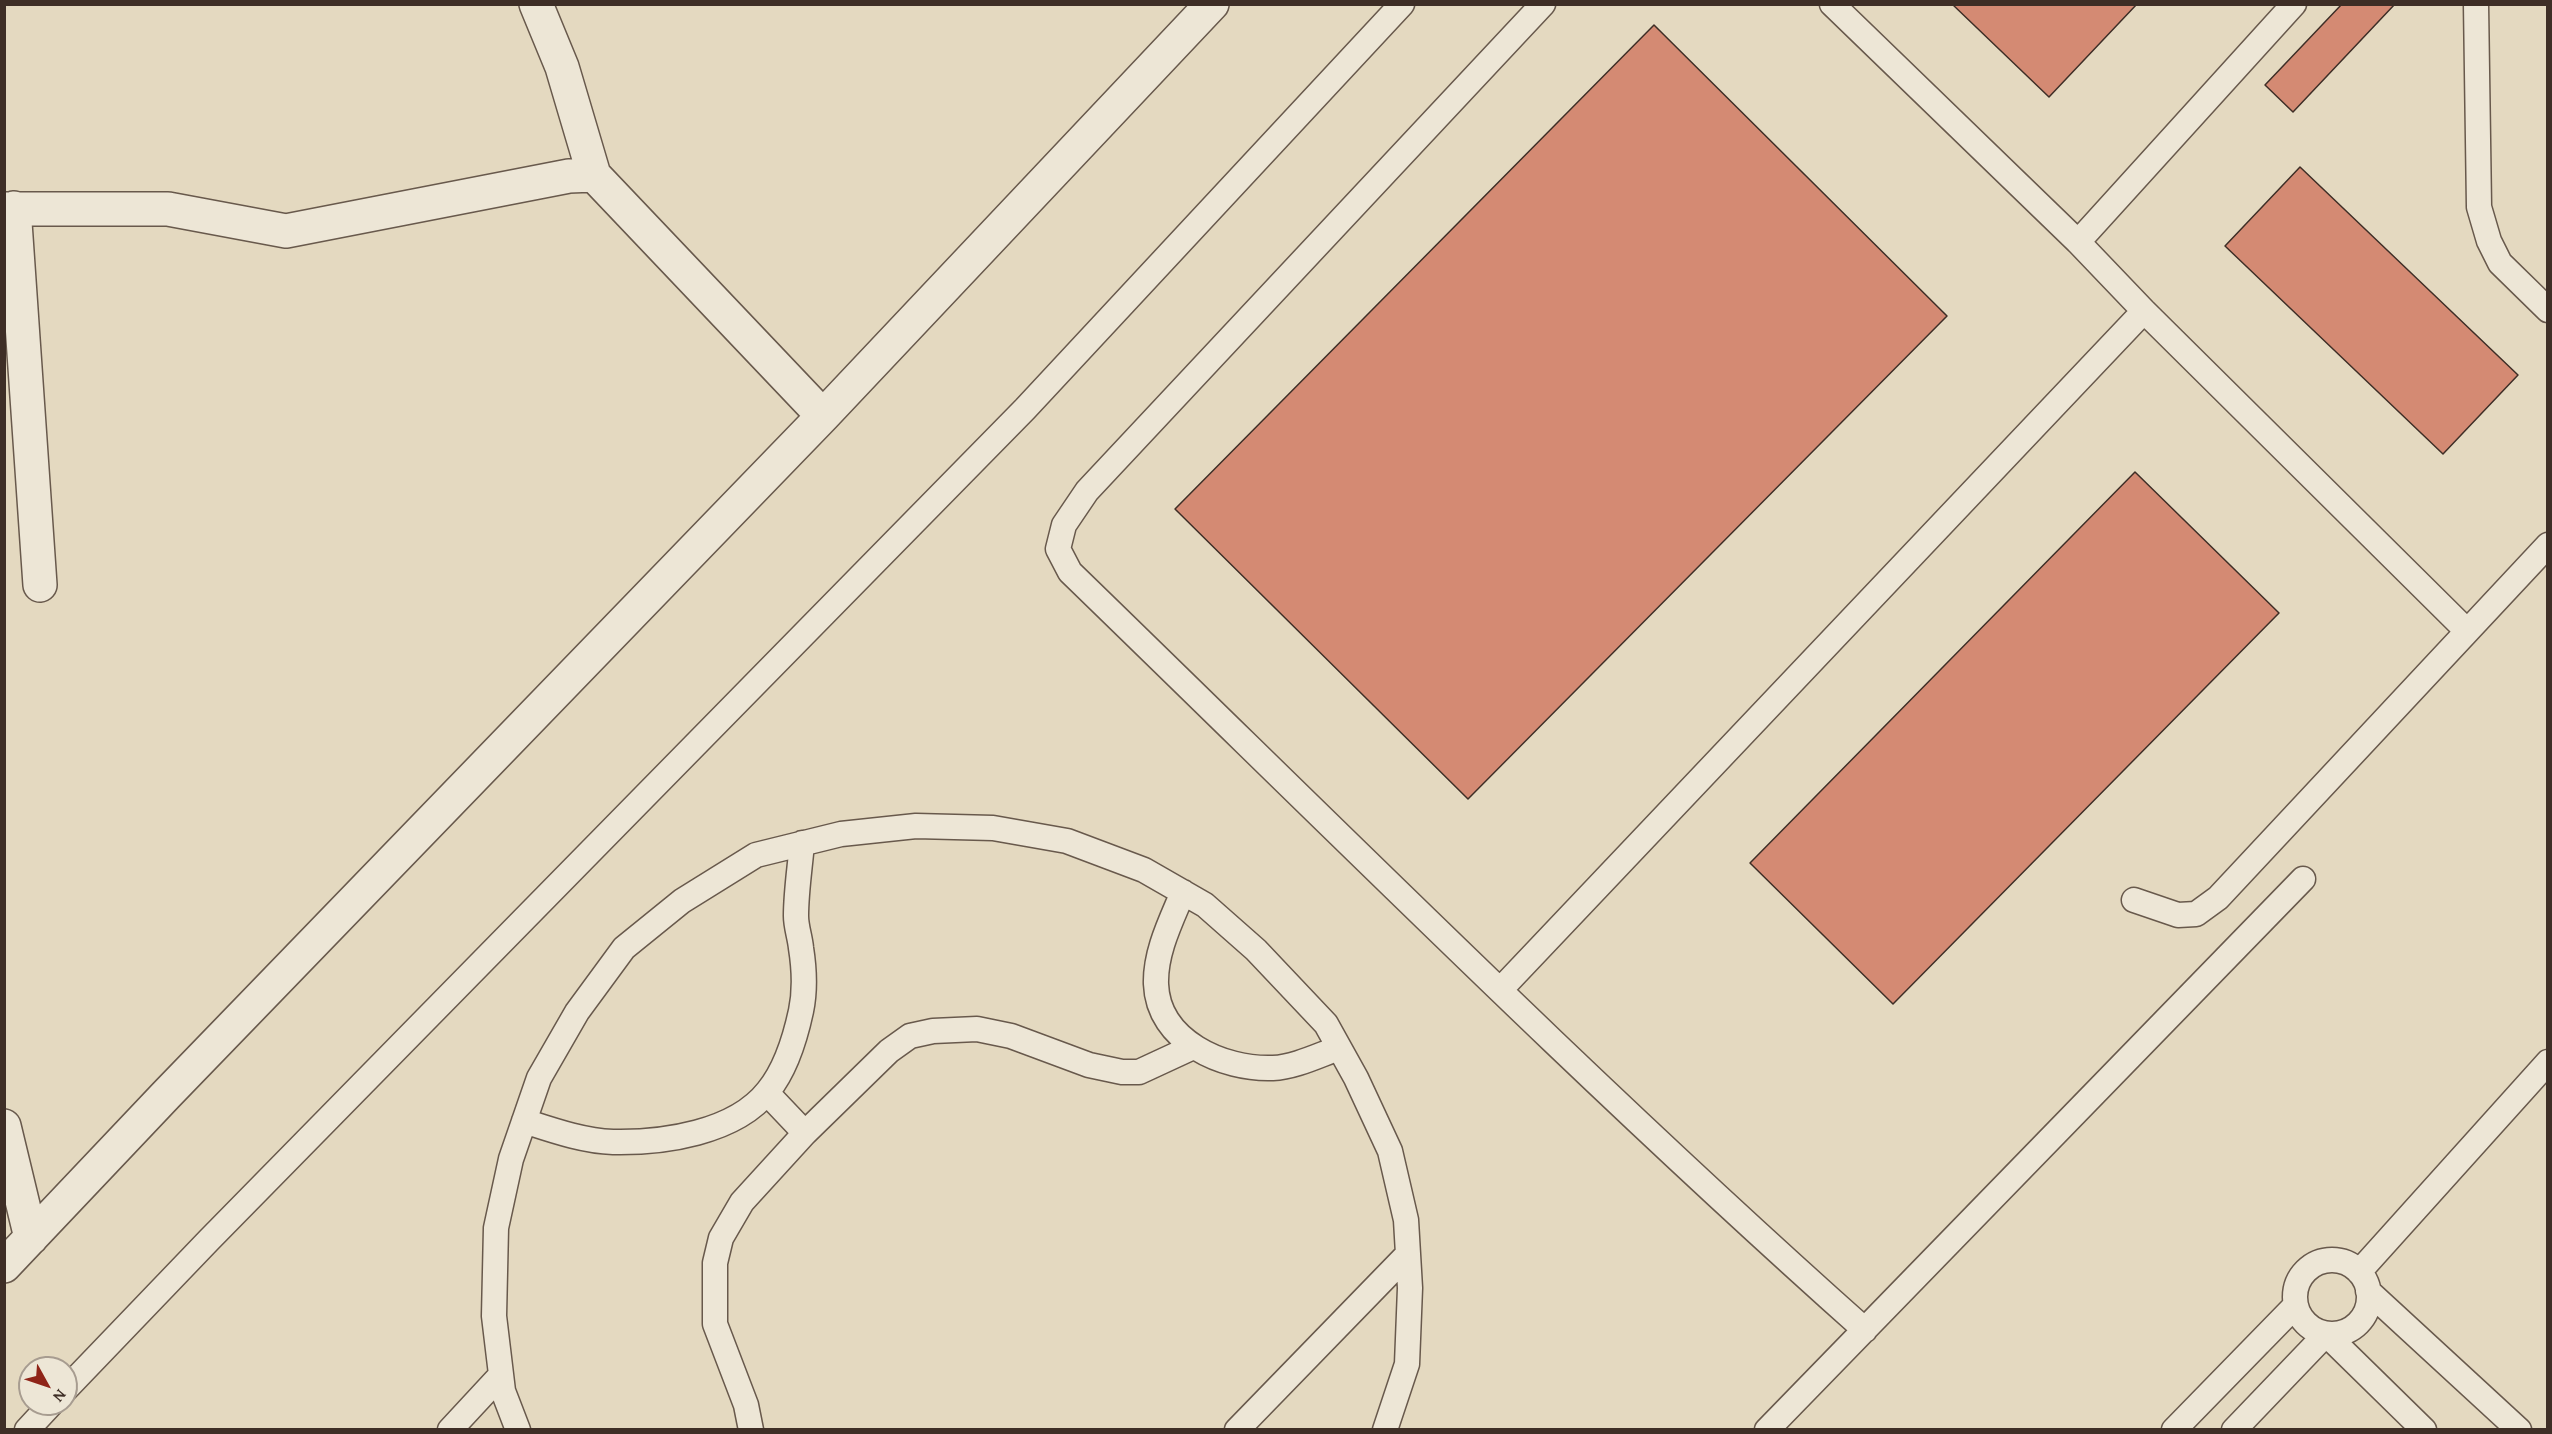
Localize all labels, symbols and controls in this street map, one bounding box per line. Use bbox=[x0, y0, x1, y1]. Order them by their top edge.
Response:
north arrow bbox=[18, 1356, 78, 1416]
text: N bbox=[48, 1384, 73, 1408]

